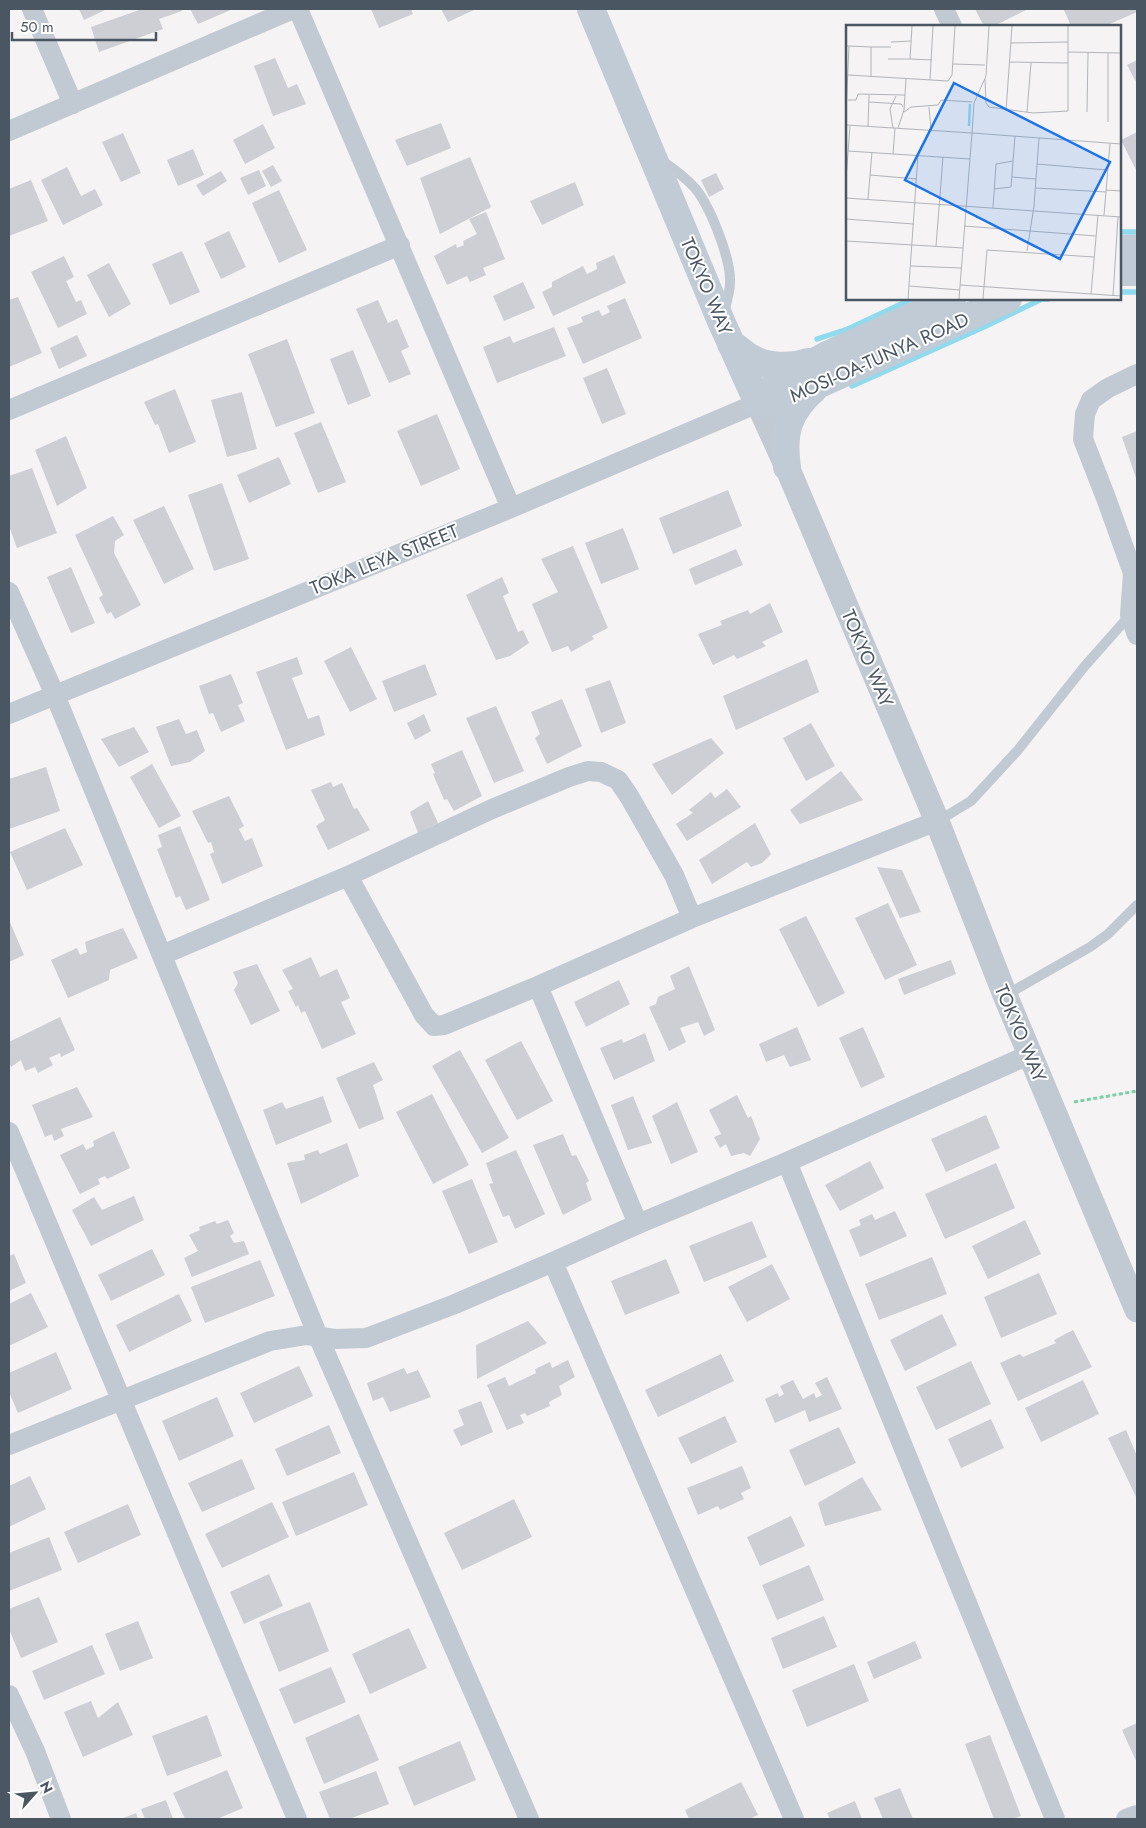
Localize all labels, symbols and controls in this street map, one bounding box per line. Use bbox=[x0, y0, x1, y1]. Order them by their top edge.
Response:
scale bar bbox=[12, 10, 156, 42]
text: 50 m bbox=[20, 16, 54, 38]
inset map bbox=[846, 25, 1121, 300]
street label: TOKYO WAY bbox=[674, 233, 739, 339]
street label: MOSI-OA-TUNYA ROAD bbox=[785, 306, 973, 409]
street label: TOKA LEYA STREET bbox=[306, 517, 462, 601]
street label: TOKYO WAY bbox=[835, 605, 900, 711]
street label: TOKYO WAY bbox=[988, 980, 1053, 1086]
north arrow bbox=[10, 1768, 60, 1818]
text: N bbox=[35, 1778, 58, 1797]

